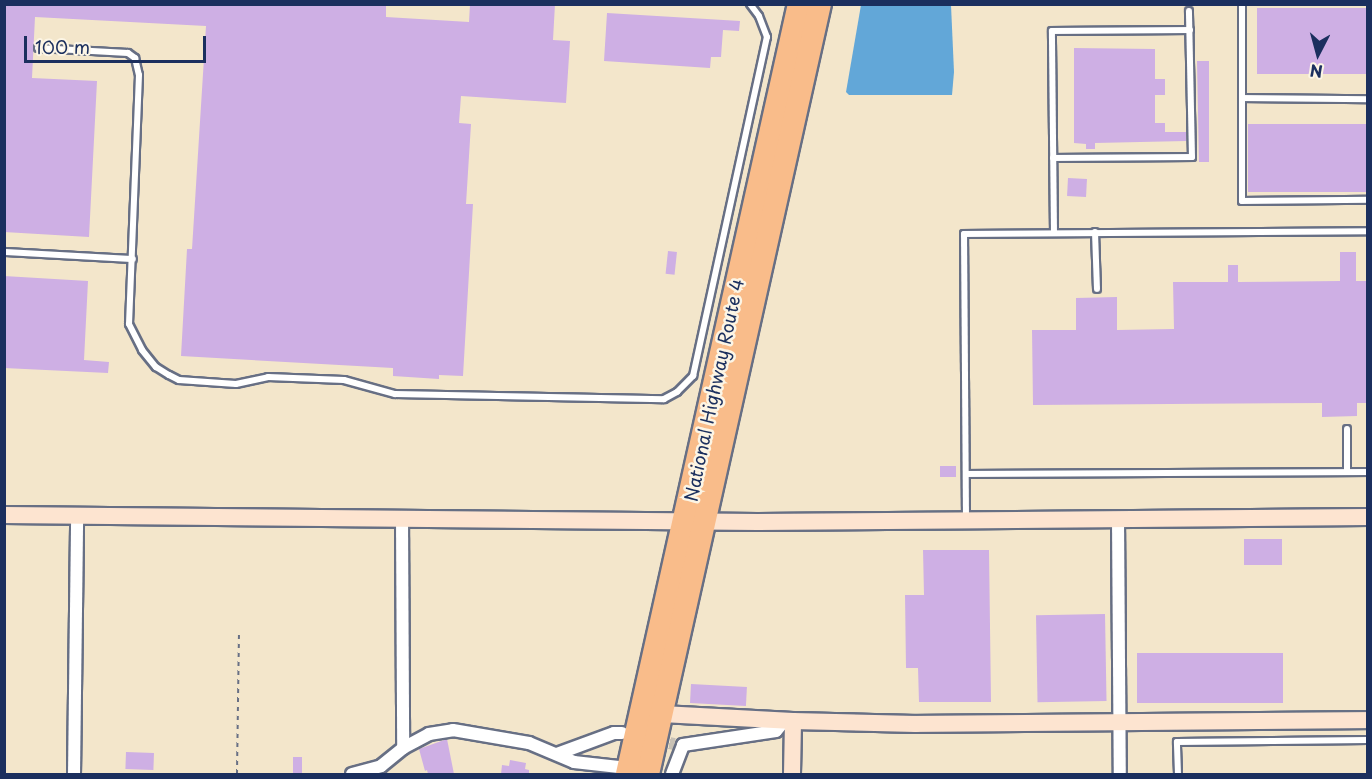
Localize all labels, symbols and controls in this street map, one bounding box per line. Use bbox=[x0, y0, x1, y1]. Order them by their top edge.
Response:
scale bar bbox=[27, 24, 208, 62]
north arrow bbox=[1288, 24, 1348, 84]
text: 100 m bbox=[35, 33, 90, 60]
text: N bbox=[1309, 59, 1324, 84]
street label: National Highway Route 4 bbox=[680, 276, 748, 504]

